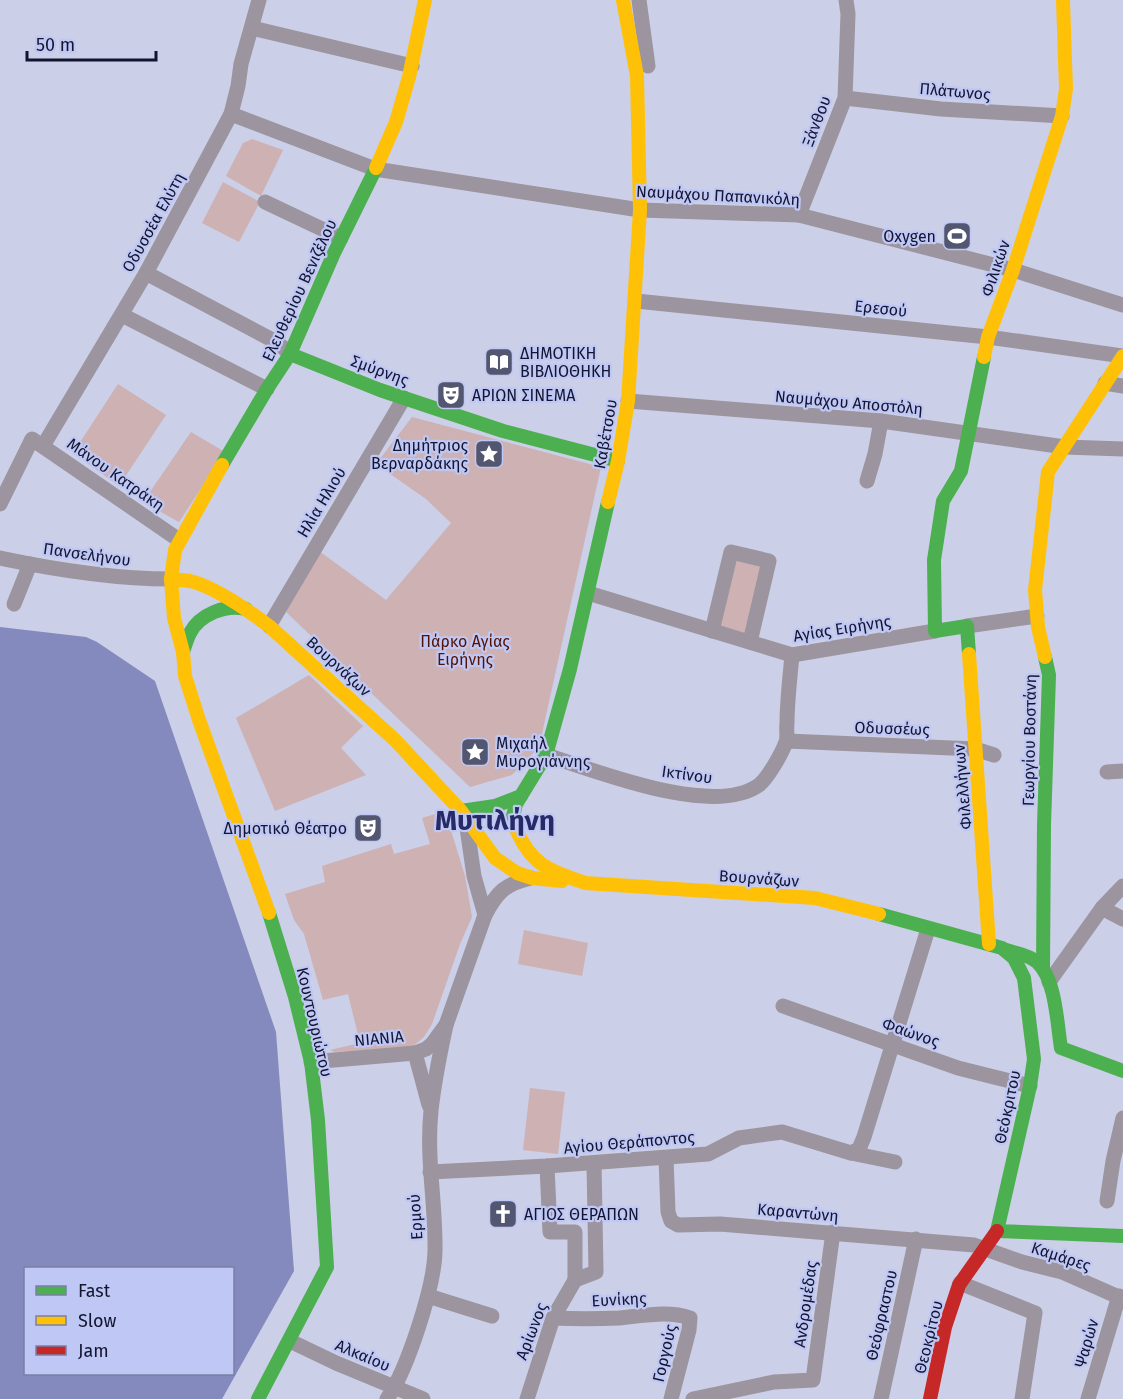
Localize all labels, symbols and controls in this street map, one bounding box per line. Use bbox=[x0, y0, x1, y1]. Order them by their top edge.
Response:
scale bar bbox=[27, 24, 156, 62]
text: 50 m bbox=[36, 34, 75, 56]
street label: Πλάτωνος bbox=[919, 79, 992, 104]
street label: Ξάνθου bbox=[798, 93, 835, 149]
street label: Οδυσσέα Ελύτη bbox=[118, 169, 189, 275]
street label: Ναυμάχου Παπανικόλη bbox=[636, 182, 800, 209]
street label: Ελευθερίου Βενιζέλου bbox=[258, 216, 341, 364]
sports icon: Oxygen bbox=[941, 220, 973, 252]
place label: Oxygen bbox=[883, 227, 936, 246]
street label: Φιλικών bbox=[977, 237, 1014, 299]
street label: Ερεσού bbox=[854, 296, 908, 321]
place label: ΔΗΜΟΤΙΚΗ ΒΙΒΛΙΟΘΗΚΗ bbox=[520, 344, 611, 381]
library icon: ΔΗΜΟΤΙΚΗ ΒΙΒΛΙΟΘΗΚΗ bbox=[483, 346, 515, 378]
street label: Σμύρνης bbox=[348, 351, 412, 390]
theatre icon: ΑΡΙΩΝ ΣΙΝΕΜΑ bbox=[435, 379, 467, 411]
place label: ΑΡΙΩΝ ΣΙΝΕΜΑ bbox=[472, 386, 576, 405]
street label: Ναυμάχου Αποστόλη bbox=[774, 387, 924, 418]
street label: Καβέτσου bbox=[590, 398, 621, 470]
street label: Μάνου Κατράκη bbox=[63, 434, 168, 515]
place label: Δημήτριος Βερναρδάκης bbox=[371, 436, 469, 473]
place icon: Δημήτριος Βερναρδάκης bbox=[473, 438, 505, 470]
street label: Ηλία Ηλιού bbox=[293, 464, 350, 541]
street label: Πανσελήνου bbox=[42, 539, 132, 570]
street label: Αγίας Ειρήνης bbox=[792, 611, 893, 646]
street label: Βουρνάζων bbox=[302, 632, 375, 700]
park label: Πάρκο Αγίας Ειρήνης bbox=[420, 632, 510, 669]
street label: Γεωργίου Βοστάνη bbox=[1019, 674, 1040, 806]
street label: Οδυσσέως bbox=[854, 718, 930, 739]
place label: Μιχαήλ Μυρογιάννης bbox=[496, 734, 591, 771]
place icon: Μιχαήλ Μυρογιάννης bbox=[459, 736, 491, 768]
street label: Φιλελλήνων bbox=[949, 743, 976, 830]
street label: Ικτίνου bbox=[660, 762, 714, 787]
district label: Μυτιλήνη bbox=[435, 804, 555, 837]
theatre icon: Δημοτικό Θέατρο bbox=[352, 812, 384, 844]
place label: Δημοτικό Θέατρο bbox=[223, 819, 347, 838]
street label: Βουρνάζων bbox=[718, 866, 800, 891]
street label: Κουντουριώτου bbox=[293, 965, 336, 1079]
street label: Φαώνος bbox=[880, 1014, 942, 1051]
street label: NIANIA bbox=[353, 1027, 405, 1050]
street label: Θεόκριτου bbox=[990, 1069, 1025, 1146]
street label: Αγίου Θεράποντος bbox=[563, 1127, 696, 1158]
street label: Ερμού bbox=[404, 1193, 427, 1240]
church icon: ΑΓΙΟΣ ΘΕΡΑΠΩΝ bbox=[487, 1198, 519, 1230]
street label: Καραντώνη bbox=[756, 1199, 839, 1226]
place label: ΑΓΙΟΣ ΘΕΡΑΠΩΝ bbox=[524, 1205, 639, 1224]
street label: Καμάρες bbox=[1029, 1238, 1093, 1275]
street label: Ανδρομέδας bbox=[790, 1259, 821, 1349]
legend bbox=[24, 1267, 234, 1375]
street label: Θεόφραστου bbox=[862, 1268, 901, 1362]
text: Fast bbox=[78, 1280, 111, 1302]
street label: Ευνίκης bbox=[591, 1289, 647, 1310]
street label: Αρίωνος bbox=[512, 1299, 551, 1363]
street label: Θεοκρίτου bbox=[910, 1299, 947, 1376]
text: Slow bbox=[78, 1310, 117, 1332]
street label: Ψαρών bbox=[1070, 1316, 1103, 1370]
street label: Γοργούς bbox=[649, 1322, 680, 1384]
street label: Αλκαίου bbox=[332, 1335, 393, 1376]
text: Jam bbox=[78, 1340, 109, 1362]

